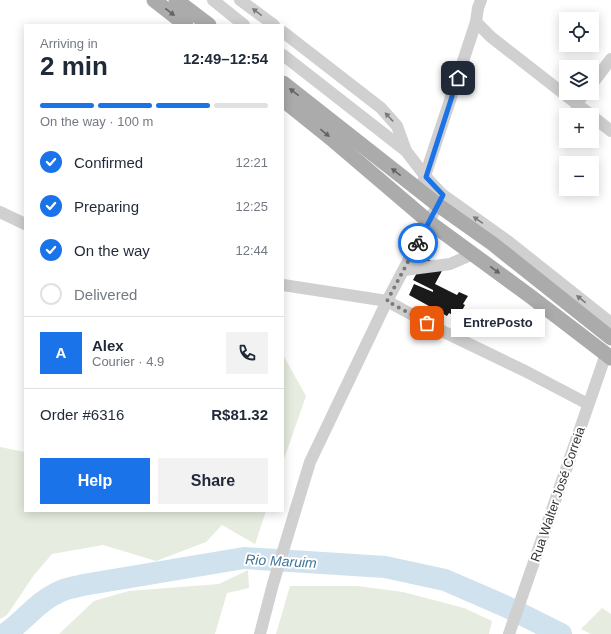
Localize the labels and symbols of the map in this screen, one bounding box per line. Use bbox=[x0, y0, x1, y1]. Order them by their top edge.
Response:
one-way arrow bbox=[164, 8, 175, 17]
one-way arrow bbox=[252, 8, 263, 16]
pin bbox=[441, 61, 475, 95]
one-way arrow bbox=[289, 87, 300, 96]
one-way arrow bbox=[384, 112, 394, 122]
one-way arrow bbox=[319, 129, 330, 138]
one-way arrow bbox=[391, 168, 402, 176]
one-way arrow bbox=[472, 216, 483, 224]
courier bbox=[398, 223, 438, 263]
one-way arrow bbox=[489, 266, 500, 274]
one-way arrow bbox=[575, 295, 586, 303]
pin bbox=[410, 306, 444, 340]
callout: EntrePosto bbox=[451, 309, 545, 337]
street label: Rua Walter José Correia bbox=[527, 424, 588, 564]
water label: Rio Maruim bbox=[245, 551, 317, 571]

